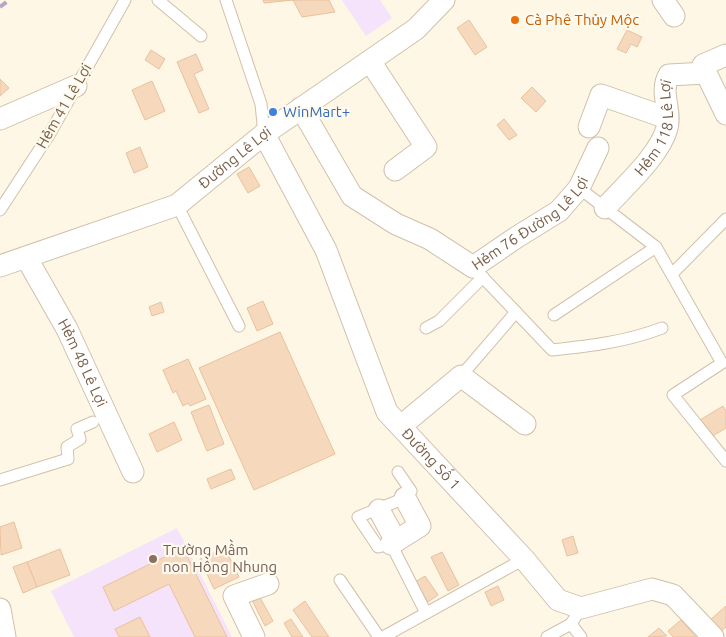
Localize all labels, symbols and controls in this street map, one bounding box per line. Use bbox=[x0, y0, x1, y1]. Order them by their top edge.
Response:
place label: Cà Phê Thủy Mộc bbox=[525, 11, 639, 28]
marker: Cà Phê Thủy Mộc bbox=[509, 14, 521, 26]
street label: Hẻm 41 Lê Lợi bbox=[32, 60, 95, 151]
street label: Hẻm 118 Lê Lợi bbox=[631, 77, 676, 179]
place label: WinMart+ bbox=[283, 103, 350, 120]
marker: WinMart+ bbox=[267, 106, 279, 118]
street label: Đường Lê Lợi bbox=[195, 123, 274, 192]
street label: Hẻm 76 Đường Lê Lợi bbox=[468, 174, 591, 273]
street label: Hẻm 48 Lê Lợi bbox=[55, 316, 111, 409]
street label: Đường Số 1 bbox=[399, 425, 464, 493]
place label: Trường Mầm non Hồng Nhung bbox=[163, 539, 277, 575]
marker: Trường Mầm non Hồng Nhung bbox=[147, 553, 159, 565]

